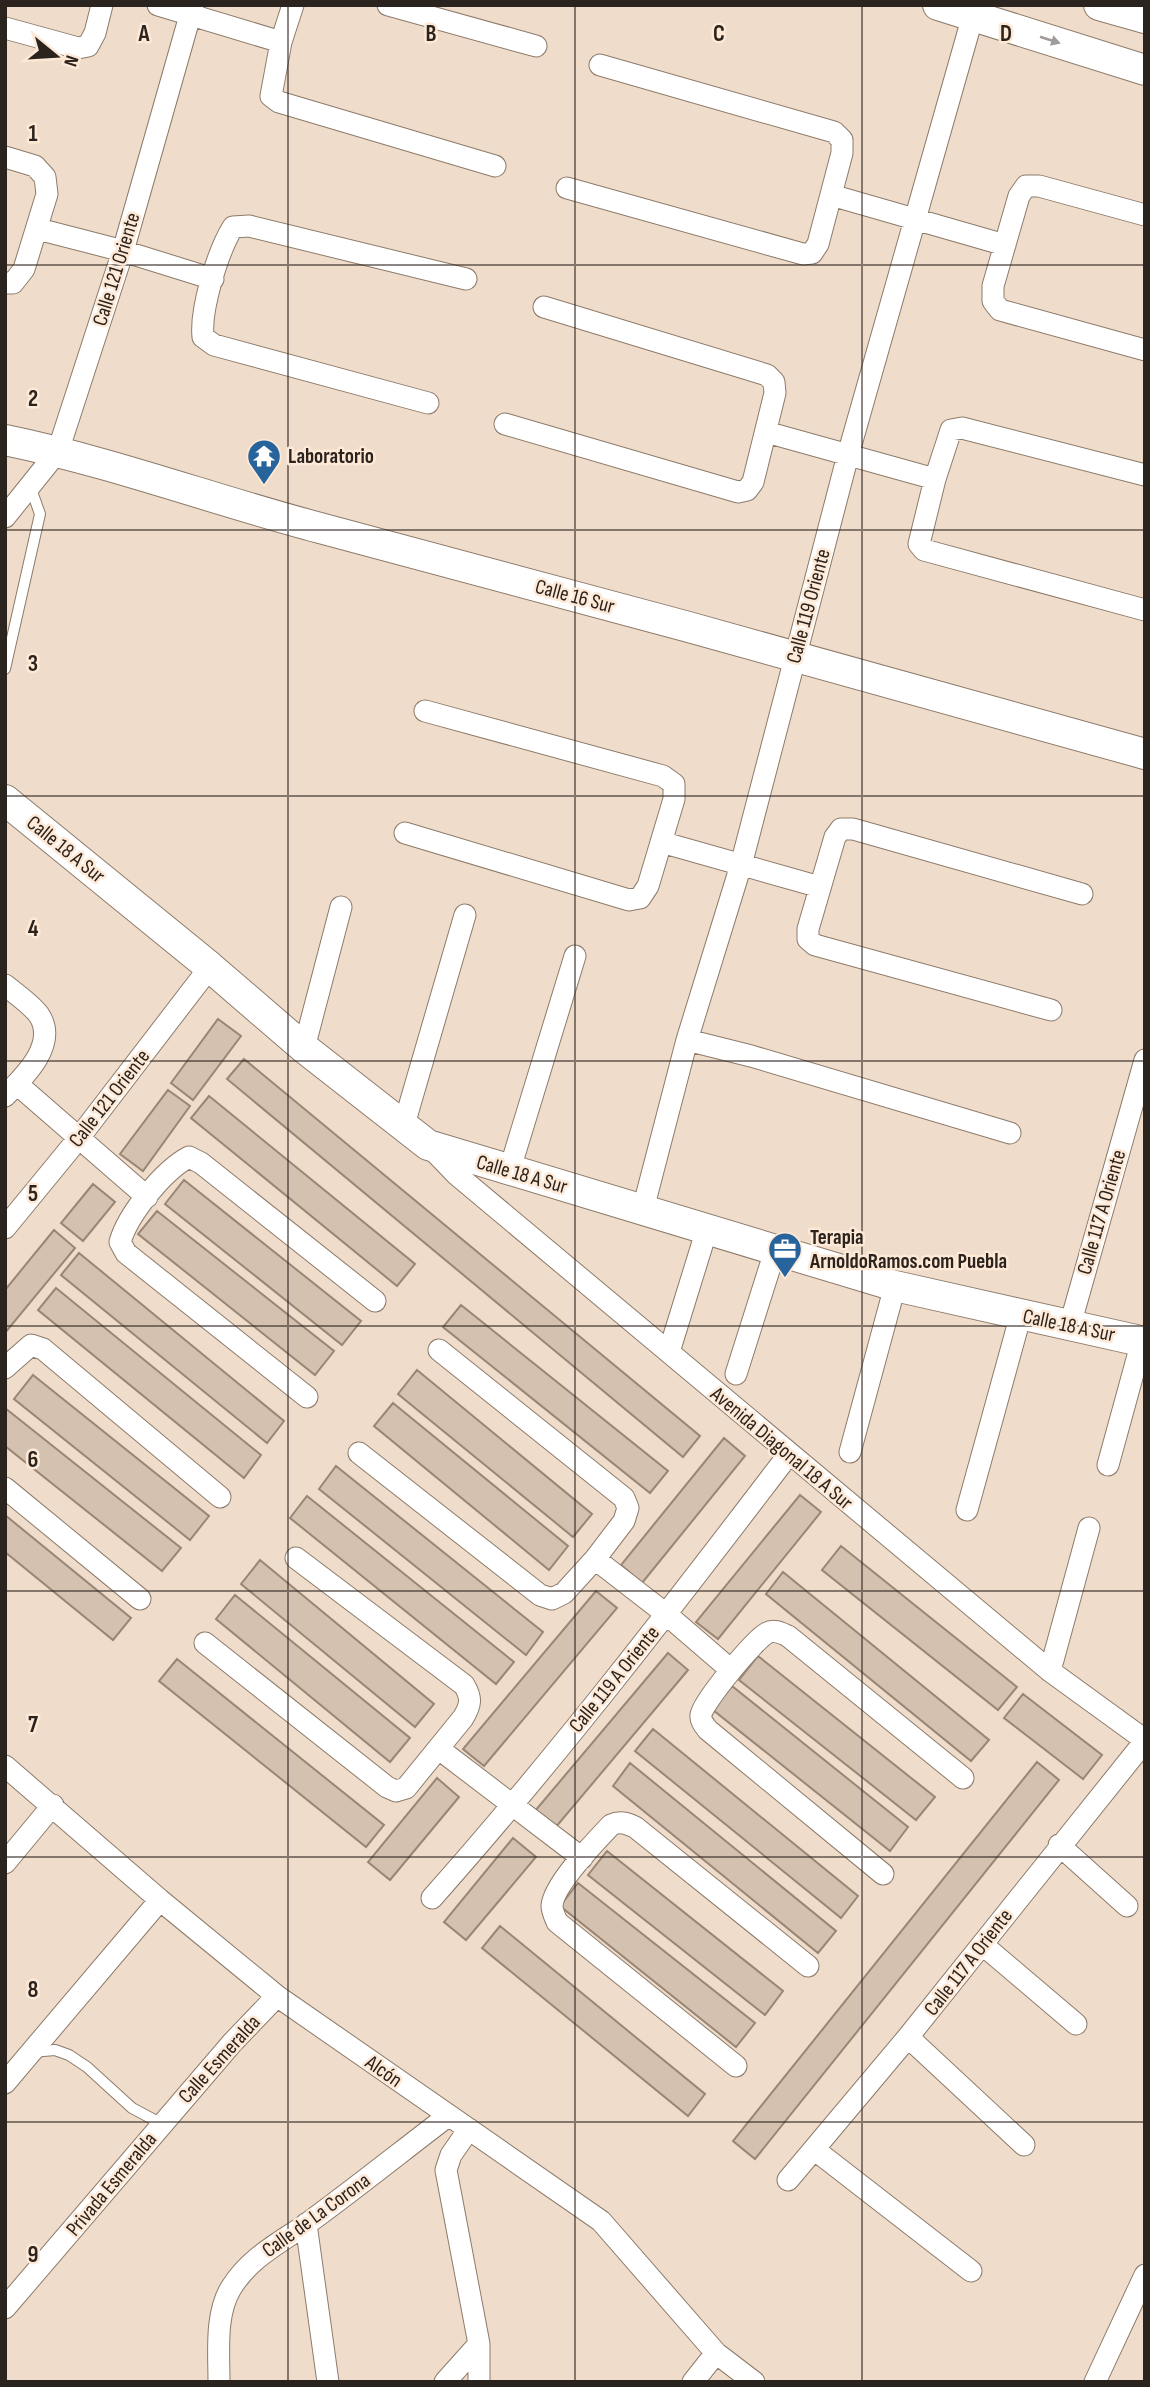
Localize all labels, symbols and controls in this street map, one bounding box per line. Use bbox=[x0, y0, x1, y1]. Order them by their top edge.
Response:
text: A bbox=[138, 20, 151, 48]
text: B bbox=[426, 20, 437, 48]
text: C bbox=[713, 20, 725, 48]
text: D bbox=[1000, 20, 1012, 48]
north arrow bbox=[21, 21, 91, 91]
one-way arrow bbox=[1040, 35, 1061, 46]
text: N bbox=[58, 52, 83, 69]
text: 1 bbox=[28, 120, 38, 148]
street label: Calle 121 Oriente bbox=[87, 210, 146, 329]
text: 2 bbox=[28, 385, 38, 413]
temple icon: Laboratorio bbox=[245, 437, 283, 486]
place label: Laboratorio bbox=[288, 444, 374, 469]
street label: Calle 119 Oriente bbox=[781, 546, 836, 666]
street label: Calle 16 Sur bbox=[532, 574, 617, 619]
text: 3 bbox=[28, 650, 38, 678]
street label: Calle 18 A Sur bbox=[21, 810, 110, 889]
text: 4 bbox=[28, 915, 39, 943]
street label: Calle 121 Oriente bbox=[64, 1044, 155, 1152]
street label: Calle 117 A Oriente bbox=[1072, 1147, 1131, 1277]
street label: Calle 18 A Sur bbox=[473, 1150, 570, 1199]
text: 5 bbox=[28, 1180, 38, 1208]
place label: Terapia ArnoldoRamos.com Puebla bbox=[809, 1225, 1007, 1274]
office icon: Terapia ArnoldoRamos.com Puebla bbox=[766, 1230, 804, 1279]
street label: Calle 18 A Sur bbox=[1021, 1304, 1117, 1347]
street label: Avenida Diagonal 18 A Sur bbox=[705, 1381, 858, 1515]
text: 6 bbox=[28, 1446, 38, 1474]
street label: Calle 119 A Oriente bbox=[564, 1621, 665, 1738]
text: 7 bbox=[28, 1711, 38, 1739]
street label: Calle 117 A Oriente bbox=[919, 1904, 1018, 2021]
text: 8 bbox=[28, 1976, 39, 2004]
street label: Calle Esmeralda bbox=[173, 2010, 266, 2109]
street label: Alcón bbox=[360, 2049, 407, 2093]
street label: Privada Esmeralda bbox=[61, 2127, 162, 2241]
street label: Calle de La Corona bbox=[257, 2168, 375, 2263]
text: 9 bbox=[28, 2241, 38, 2269]

